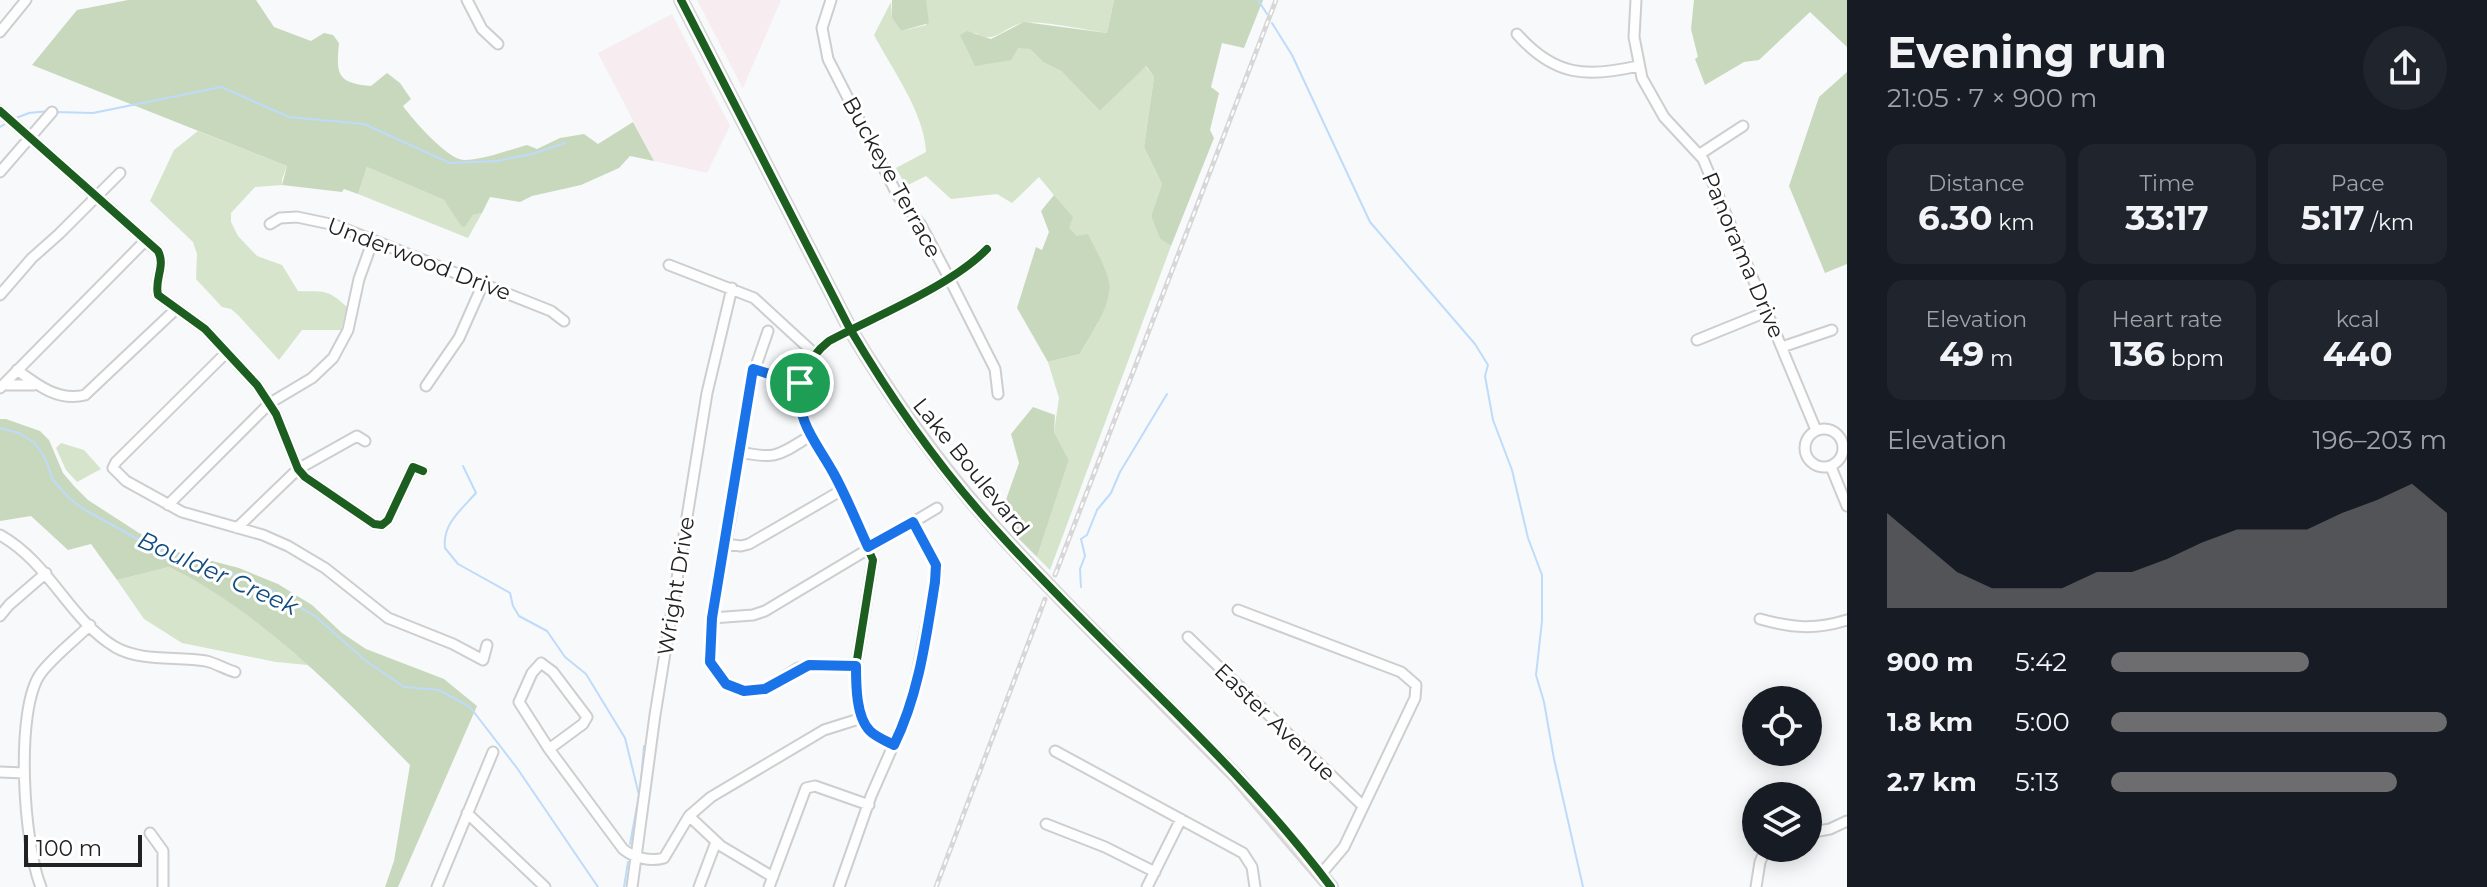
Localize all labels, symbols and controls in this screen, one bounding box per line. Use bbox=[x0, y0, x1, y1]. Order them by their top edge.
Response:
text: Evening run bbox=[1887, 25, 2167, 79]
button: share bbox=[2363, 26, 2447, 110]
text: 21:05 · 7 × 900 m bbox=[1887, 82, 2097, 114]
street label: Buckeye Terrace bbox=[837, 92, 947, 262]
street label: Panorama Drive bbox=[1696, 168, 1790, 342]
text: Distance bbox=[1928, 170, 2025, 197]
text: Time bbox=[2139, 170, 2195, 197]
text: Pace bbox=[2331, 170, 2385, 197]
text: 6.30 bbox=[1918, 197, 1993, 239]
text: 33:17 bbox=[2125, 197, 2209, 239]
text: 5:17 bbox=[2301, 197, 2365, 239]
text: km bbox=[1993, 209, 2035, 236]
text: /km bbox=[2365, 209, 2414, 236]
street label: Underwood Drive bbox=[323, 212, 515, 306]
text: Elevation bbox=[1925, 306, 2027, 333]
text: Heart rate bbox=[2112, 306, 2222, 333]
text: kcal bbox=[2336, 306, 2380, 333]
text: 49 bbox=[1939, 333, 1984, 375]
text: 136 bbox=[2110, 333, 2165, 375]
text: 440 bbox=[2323, 333, 2393, 375]
text: m bbox=[1984, 345, 2013, 372]
text: bpm bbox=[2165, 345, 2224, 372]
pin bbox=[766, 349, 834, 417]
icon: arrive bbox=[778, 361, 822, 405]
street label: Lake Boulevard bbox=[907, 393, 1035, 541]
text: Elevation bbox=[1887, 424, 2007, 456]
text: 196–203 m bbox=[2312, 424, 2447, 456]
street label: Wright Drive bbox=[652, 514, 700, 658]
water label: Boulder Creek bbox=[133, 525, 304, 622]
text: 900 m bbox=[1887, 646, 1974, 678]
text: 5:42 bbox=[2015, 646, 2067, 678]
street label: Easter Avenue bbox=[1209, 658, 1341, 786]
map controls bbox=[1742, 686, 1822, 862]
button: locate bbox=[1742, 686, 1822, 766]
text: 1.8 km bbox=[1887, 706, 1973, 738]
text: 5:00 bbox=[2015, 706, 2070, 738]
text: 2.7 km bbox=[1887, 766, 1977, 798]
text: 5:13 bbox=[2015, 766, 2059, 798]
button: layers bbox=[1742, 782, 1822, 862]
scale bar bbox=[24, 831, 142, 867]
text: 100 m bbox=[36, 835, 102, 862]

